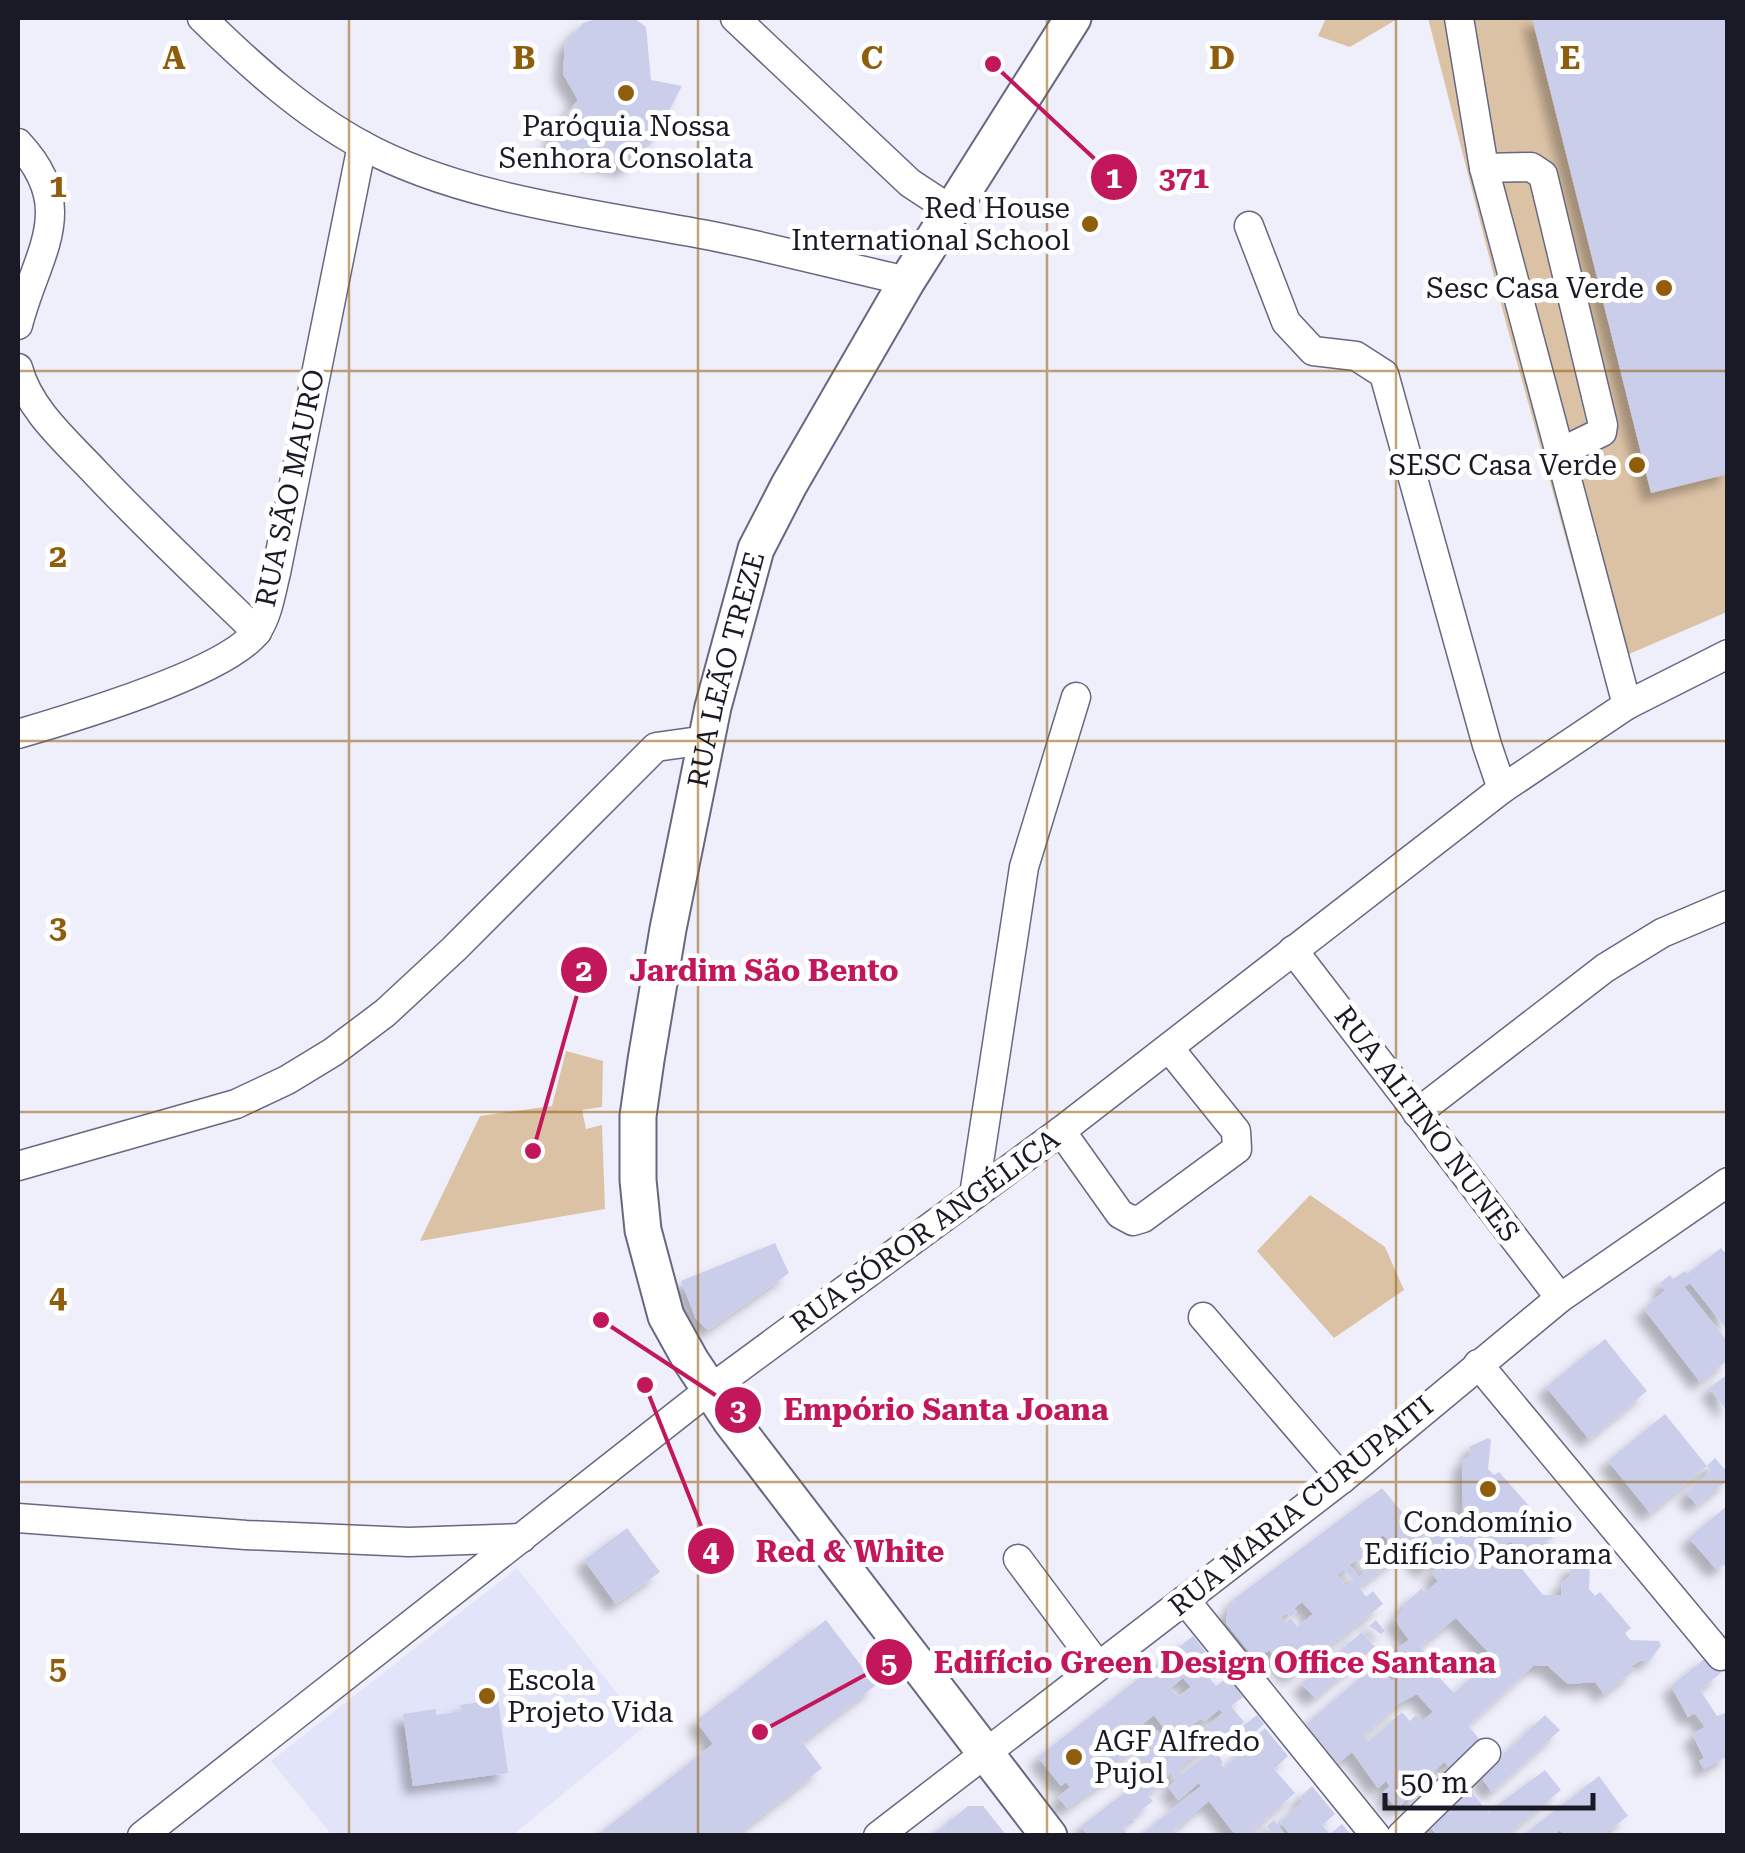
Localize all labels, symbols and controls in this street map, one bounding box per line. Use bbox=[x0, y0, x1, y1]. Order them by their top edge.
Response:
text: A bbox=[162, 39, 186, 77]
text: B bbox=[512, 39, 536, 77]
text: C bbox=[861, 39, 883, 77]
text: D bbox=[1209, 39, 1235, 77]
text: E bbox=[1560, 39, 1580, 77]
marker: Paróquia Nossa Senhora Consolata bbox=[615, 82, 637, 104]
place label: Paróquia Nossa Senhora Consolata bbox=[499, 110, 753, 175]
callout: 371 bbox=[1089, 147, 1230, 207]
text: 1 bbox=[1106, 160, 1123, 195]
text: 371 bbox=[1159, 160, 1209, 195]
text: 1 bbox=[49, 167, 67, 205]
place label: Red House International School bbox=[791, 192, 1070, 257]
marker: Red House International School bbox=[1079, 213, 1101, 235]
place label: Sesc Casa Verde bbox=[1426, 272, 1644, 305]
marker: Sesc Casa Verde bbox=[1653, 277, 1675, 299]
street label: RUA SÃO MAURO bbox=[248, 366, 331, 610]
place label: SESC Casa Verde bbox=[1389, 449, 1617, 482]
marker: SESC Casa Verde bbox=[1626, 454, 1648, 476]
text: 2 bbox=[49, 537, 67, 575]
street label: RUA LEÃO TREZE bbox=[681, 548, 771, 790]
text: 3 bbox=[49, 908, 67, 946]
callout: Jardim São Bento bbox=[559, 940, 919, 1000]
text: 2 bbox=[576, 953, 592, 988]
text: Jardim São Bento bbox=[629, 953, 899, 988]
street label: RUA ALTINO NUNES bbox=[1328, 1000, 1526, 1248]
street label: RUA SÓROR ANGÉLICA bbox=[784, 1121, 1066, 1339]
text: 4 bbox=[49, 1278, 67, 1316]
callout: Empório Santa Joana bbox=[713, 1380, 1128, 1440]
street label: RUA MARIA CURUPAITI bbox=[1162, 1389, 1440, 1623]
text: 3 bbox=[730, 1392, 747, 1427]
text: Empório Santa Joana bbox=[783, 1392, 1109, 1427]
marker: Condomínio Edifício Panorama bbox=[1477, 1478, 1499, 1500]
place label: Condomínio Edifício Panorama bbox=[1364, 1506, 1612, 1571]
callout: Red & White bbox=[686, 1521, 964, 1581]
text: 4 bbox=[703, 1534, 720, 1569]
text: Red & White bbox=[756, 1534, 944, 1569]
callout: Edifício Green Design Office Santana bbox=[864, 1632, 1517, 1692]
text: 5 bbox=[881, 1645, 897, 1680]
text: Edifício Green Design Office Santana bbox=[934, 1645, 1497, 1680]
text: 5 bbox=[49, 1649, 67, 1687]
place label: Escola Projeto Vida bbox=[507, 1664, 673, 1729]
marker: Escola Projeto Vida bbox=[476, 1685, 498, 1707]
place label: AGF Alfredo Pujol bbox=[1094, 1725, 1260, 1790]
marker: AGF Alfredo Pujol bbox=[1063, 1746, 1085, 1768]
scale bar bbox=[1385, 1748, 1592, 1810]
text: 50 m bbox=[1400, 1765, 1469, 1800]

